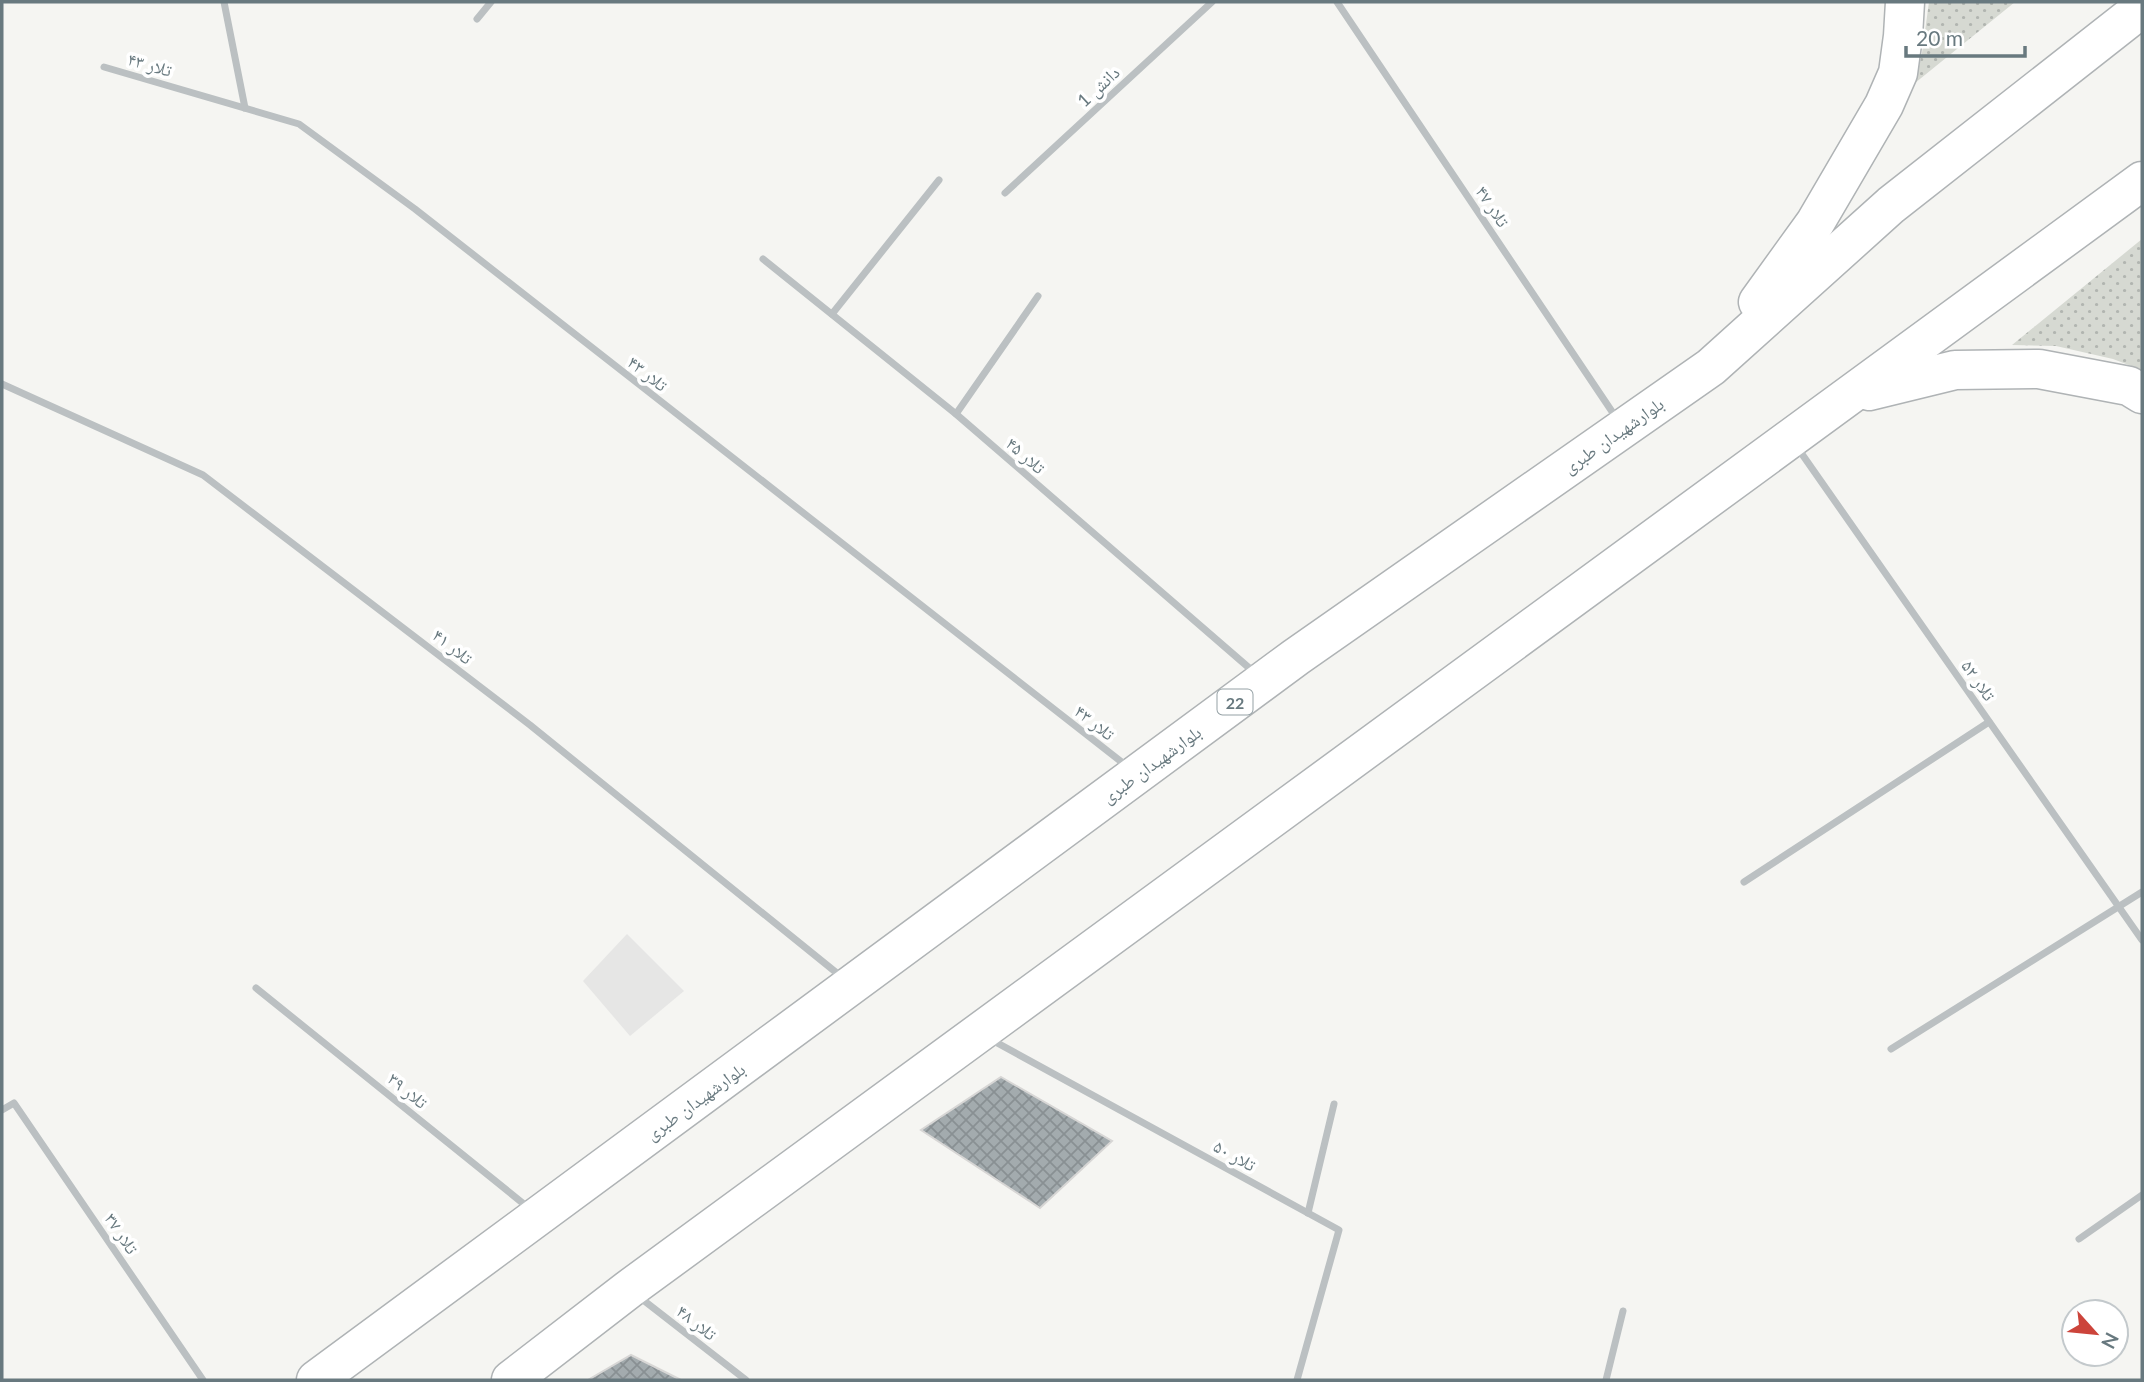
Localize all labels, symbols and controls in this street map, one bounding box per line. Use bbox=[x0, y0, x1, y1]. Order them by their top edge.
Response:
scale bar bbox=[1906, 14, 2025, 58]
text: 20 m bbox=[1916, 25, 1963, 50]
street label: تلار ۴۳ bbox=[125, 47, 175, 81]
street label: دانش 1 bbox=[1072, 61, 1124, 112]
street label: تلار ۴۷ bbox=[1471, 181, 1515, 231]
street label: تلار ۴۳ bbox=[624, 351, 672, 395]
street label: بلوارشهیدان طبری bbox=[1558, 392, 1668, 479]
street label: تلار ۴۵ bbox=[1002, 432, 1050, 478]
street label: تلار ۴۱ bbox=[429, 624, 477, 668]
street label: تلار ۵۲ bbox=[1957, 655, 2001, 705]
road number: 22 bbox=[1218, 690, 1252, 715]
street label: تلار ۴۳ bbox=[1071, 700, 1119, 744]
street label: بلوارشهیدان طبری bbox=[1097, 720, 1206, 808]
street label: بلوارشهیدان طبری bbox=[641, 1057, 750, 1145]
street label: تلار ۳۹ bbox=[384, 1067, 432, 1113]
street label: تلار ۵۰ bbox=[1210, 1134, 1260, 1176]
street label: تلار ۳۷ bbox=[100, 1208, 144, 1258]
north arrow bbox=[2060, 1298, 2130, 1368]
street label: تلار ۴۸ bbox=[673, 1300, 721, 1344]
text: N bbox=[2097, 1329, 2124, 1353]

